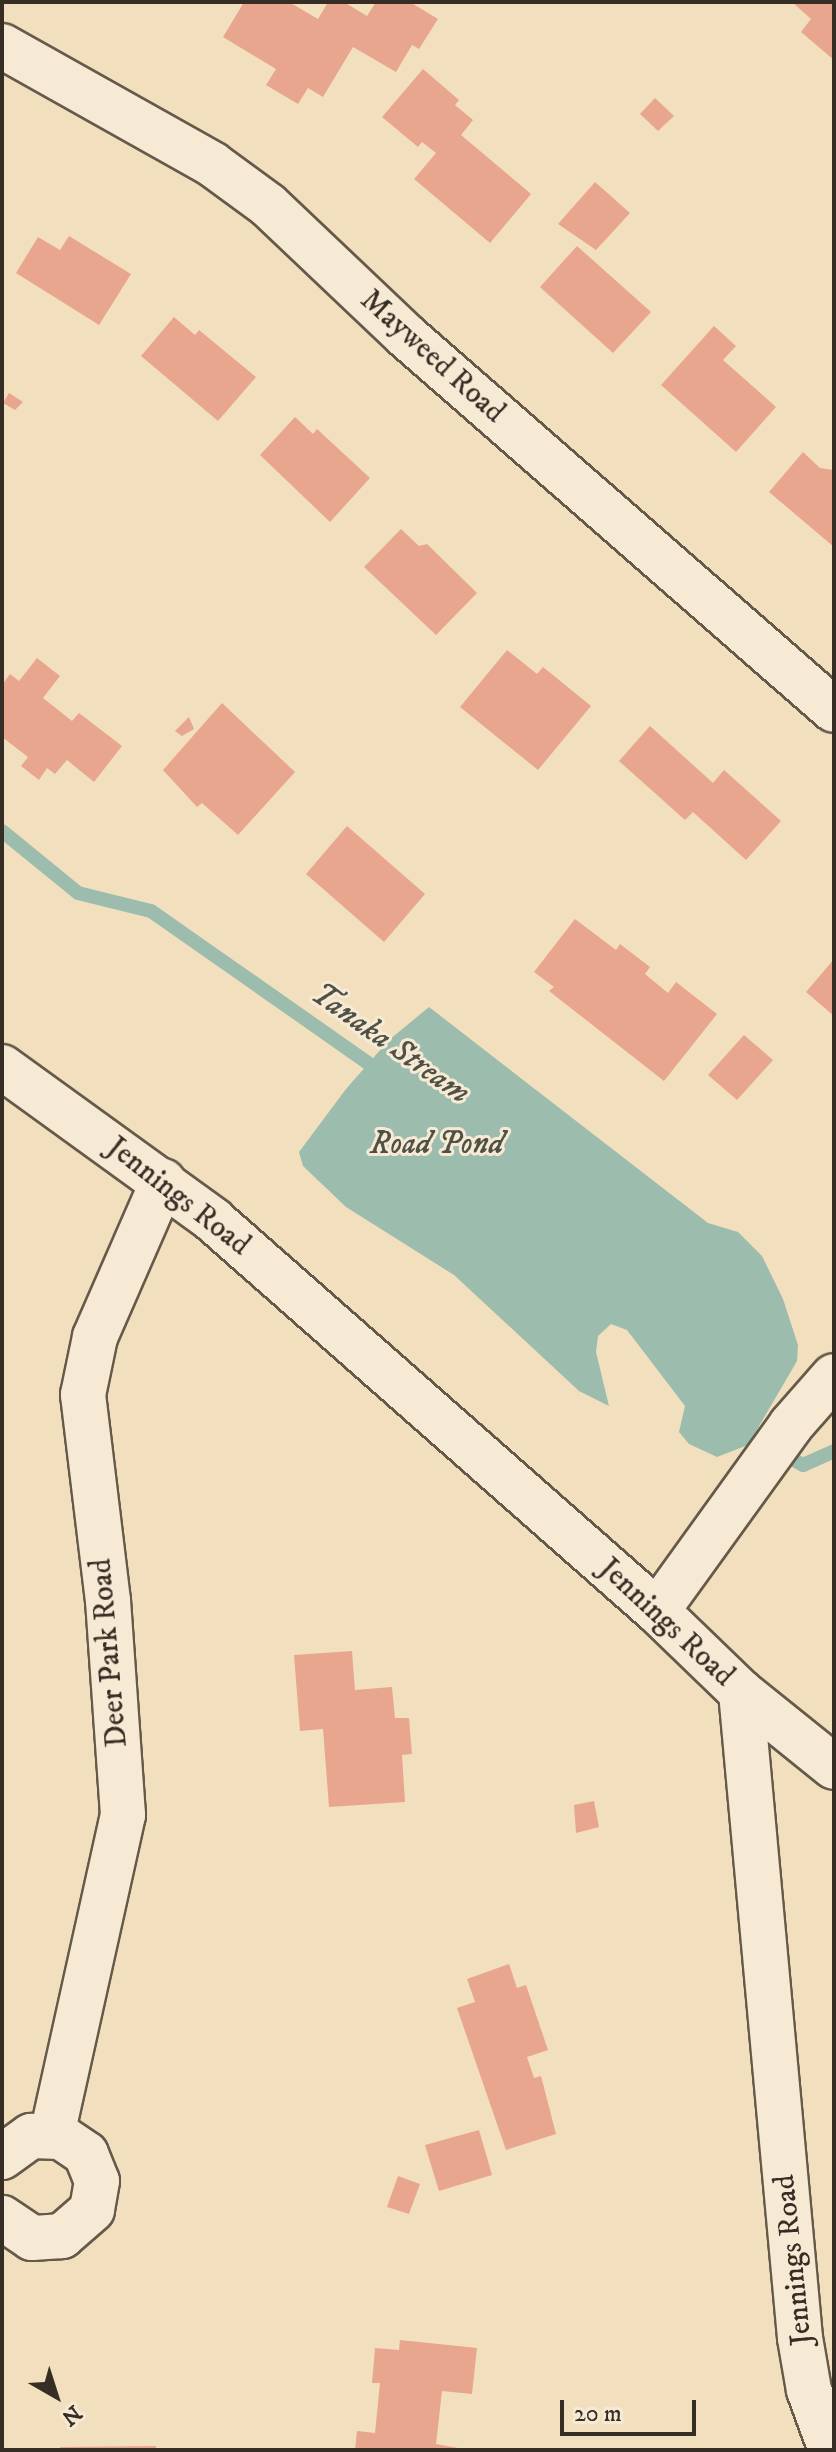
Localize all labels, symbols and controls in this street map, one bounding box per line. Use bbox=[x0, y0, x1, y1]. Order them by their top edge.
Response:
street label: Mayweed Road bbox=[352, 283, 512, 431]
water label: Tanaka Stream bbox=[303, 975, 477, 1113]
water label: Road Pond bbox=[370, 1125, 504, 1163]
street label: Jennings Road bbox=[99, 1130, 257, 1264]
street label: Jennings Road bbox=[591, 1551, 741, 1695]
street label: Deer Park Road bbox=[84, 1557, 136, 1749]
street label: Jennings Road bbox=[767, 2173, 821, 2347]
north arrow bbox=[16, 2356, 96, 2436]
scale bar bbox=[564, 2384, 700, 2434]
text: N bbox=[56, 2399, 87, 2431]
text: 20 m bbox=[574, 2399, 622, 2429]

